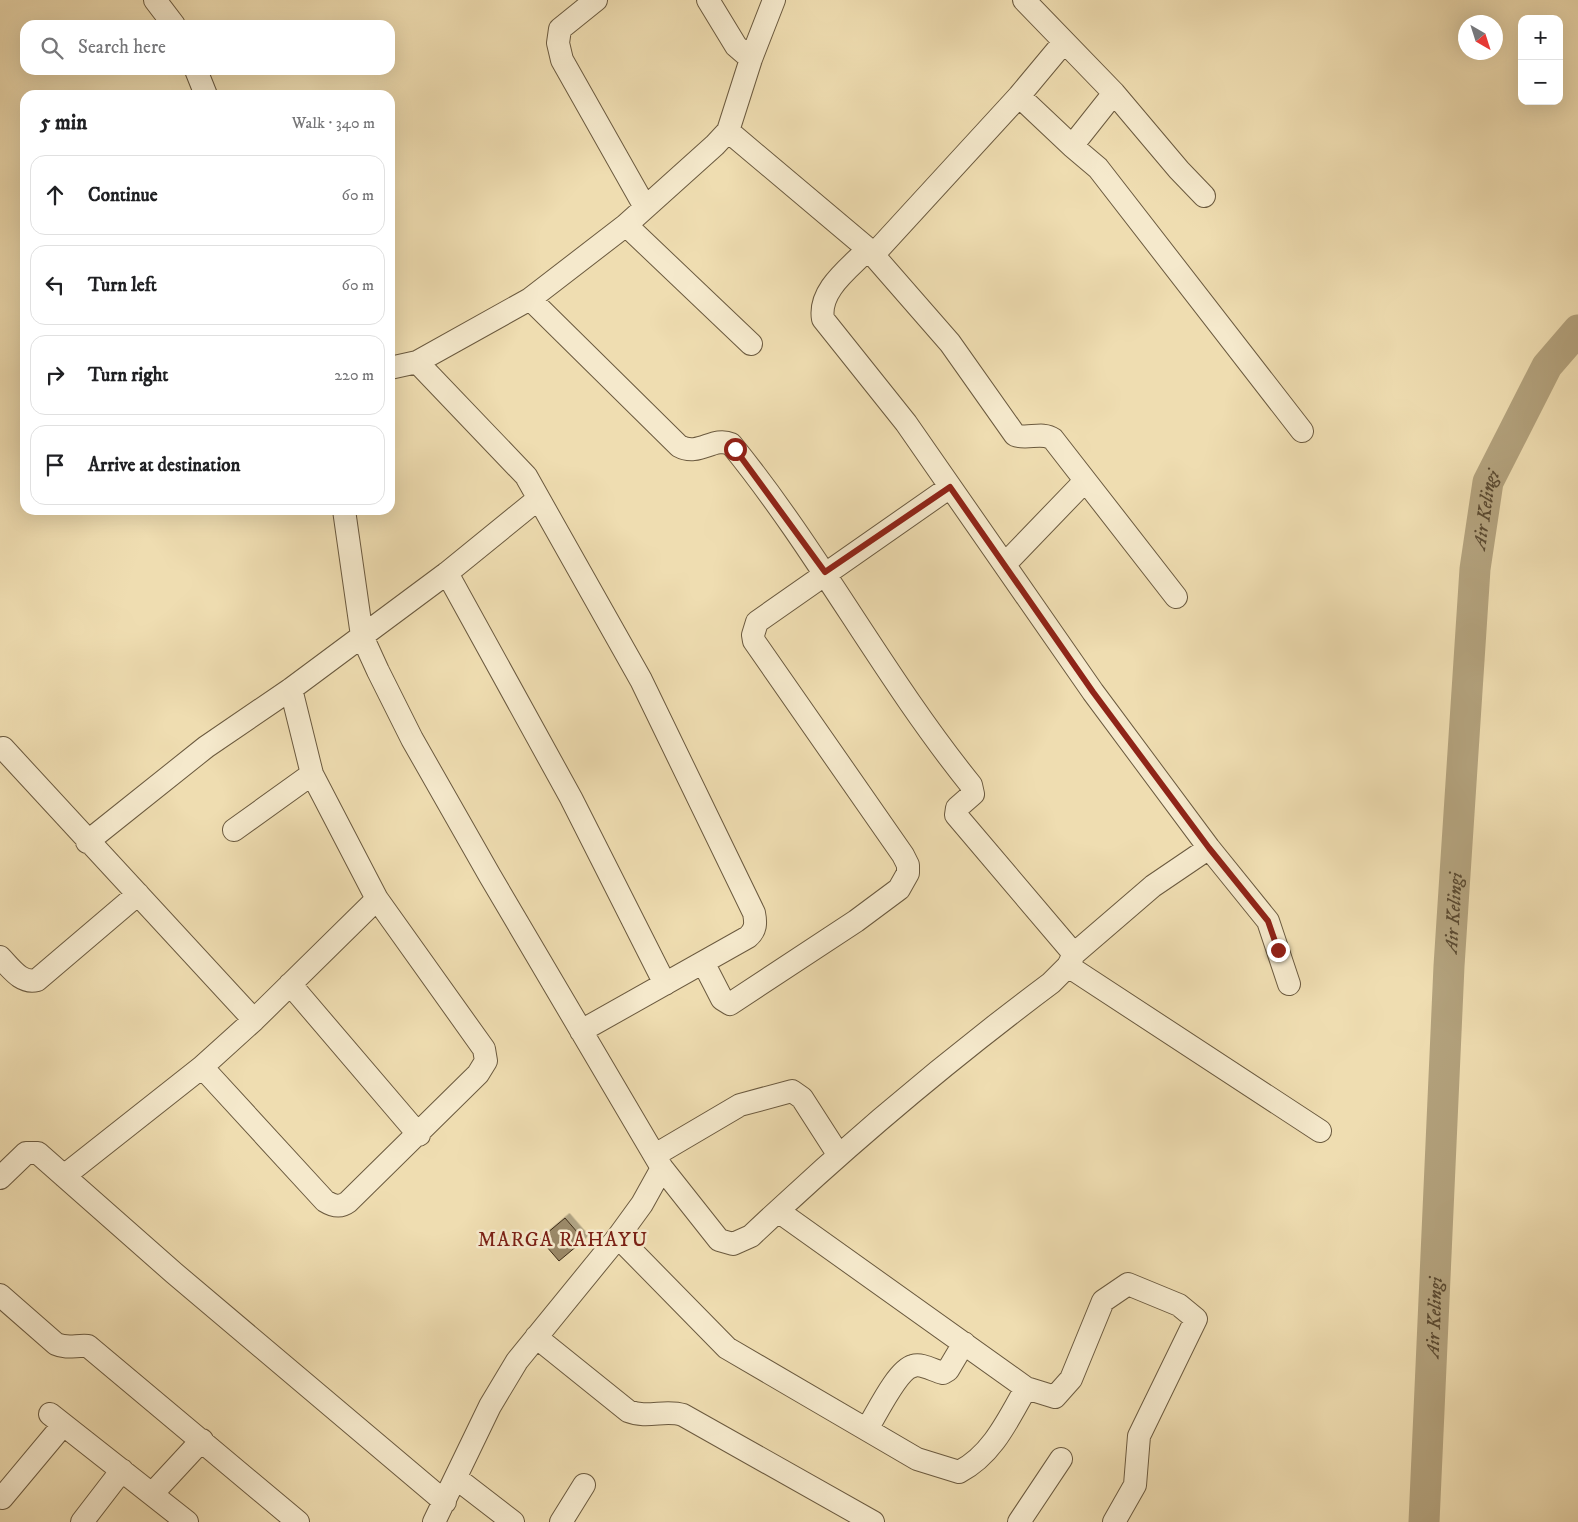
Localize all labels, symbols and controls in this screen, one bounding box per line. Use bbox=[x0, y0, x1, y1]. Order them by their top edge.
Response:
north arrow bbox=[1458, 15, 1503, 60]
map controls bbox=[1518, 15, 1563, 105]
button: + bbox=[1518, 15, 1563, 60]
search box bbox=[20, 20, 395, 75]
icon: search bbox=[38, 34, 66, 62]
text: Search here bbox=[78, 36, 166, 59]
button: − bbox=[1518, 60, 1563, 105]
text: 5 min bbox=[40, 110, 87, 136]
text: Walk · 340 m bbox=[292, 113, 375, 133]
icon: ahead bbox=[41, 181, 69, 209]
text: Continue bbox=[88, 184, 158, 207]
text: 60 m bbox=[342, 185, 374, 205]
icon: left bbox=[41, 271, 69, 299]
text: Turn left bbox=[88, 274, 157, 297]
text: 60 m bbox=[342, 275, 374, 295]
icon: right bbox=[41, 361, 69, 389]
text: Turn right bbox=[88, 364, 168, 387]
text: 220 m bbox=[334, 365, 374, 385]
route start bbox=[724, 438, 747, 461]
icon: arrive bbox=[41, 451, 69, 479]
text: Arrive at destination bbox=[88, 454, 240, 477]
water label: Air Kelingi bbox=[1468, 465, 1506, 553]
water label: Air Kelingi bbox=[1440, 871, 1468, 956]
route end bbox=[1267, 939, 1290, 962]
district label: MARGA RAHAYU bbox=[478, 1228, 648, 1253]
water label: Air Kelingi bbox=[1421, 1276, 1448, 1360]

